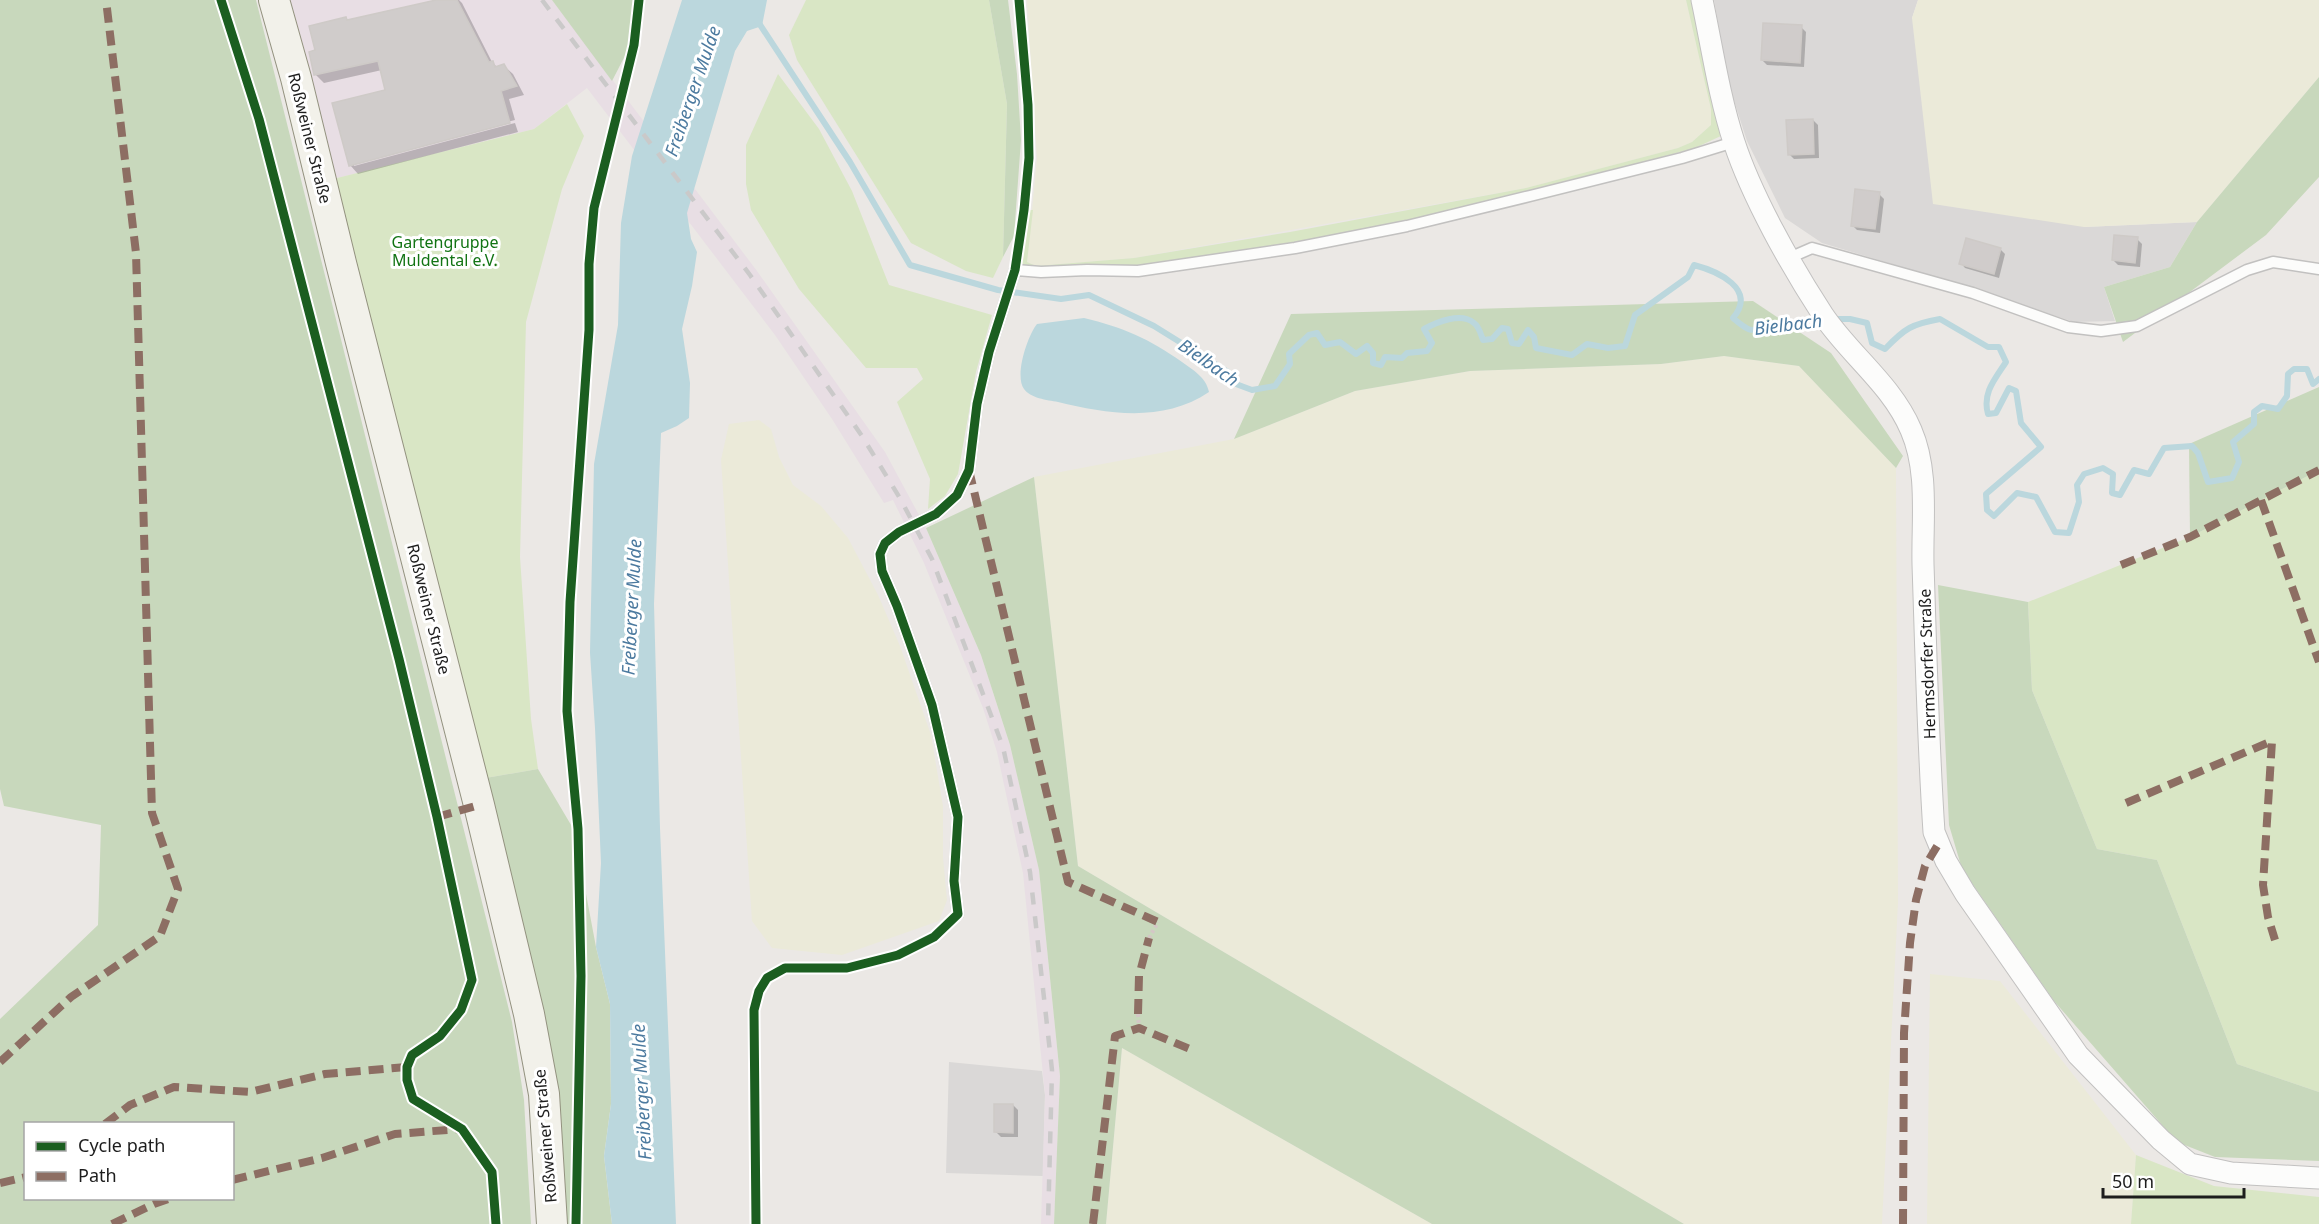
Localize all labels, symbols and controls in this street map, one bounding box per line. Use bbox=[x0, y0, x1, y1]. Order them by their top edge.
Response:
water label: Freiberger Mulde bbox=[658, 23, 726, 159]
street label: Roßweiner Straße bbox=[283, 70, 337, 206]
park label: Gartengruppe Muldental e.V. bbox=[392, 231, 498, 271]
water label: Bielbach bbox=[1753, 308, 1823, 340]
water label: Bielbach bbox=[1174, 333, 1244, 391]
water label: Freiberger Mulde bbox=[615, 538, 647, 676]
street label: Roßweiner Straße bbox=[402, 541, 456, 677]
street label: Hermsdorfer Straße bbox=[1913, 588, 1941, 740]
water label: Freiberger Mulde bbox=[625, 1023, 657, 1161]
street label: Roßweiner Straße bbox=[528, 1068, 562, 1204]
legend bbox=[24, 1122, 234, 1200]
text: Cycle path bbox=[78, 1133, 165, 1157]
scale bar bbox=[2103, 1161, 2244, 1199]
text: Path bbox=[78, 1163, 117, 1187]
text: 50 m bbox=[2112, 1169, 2154, 1193]

